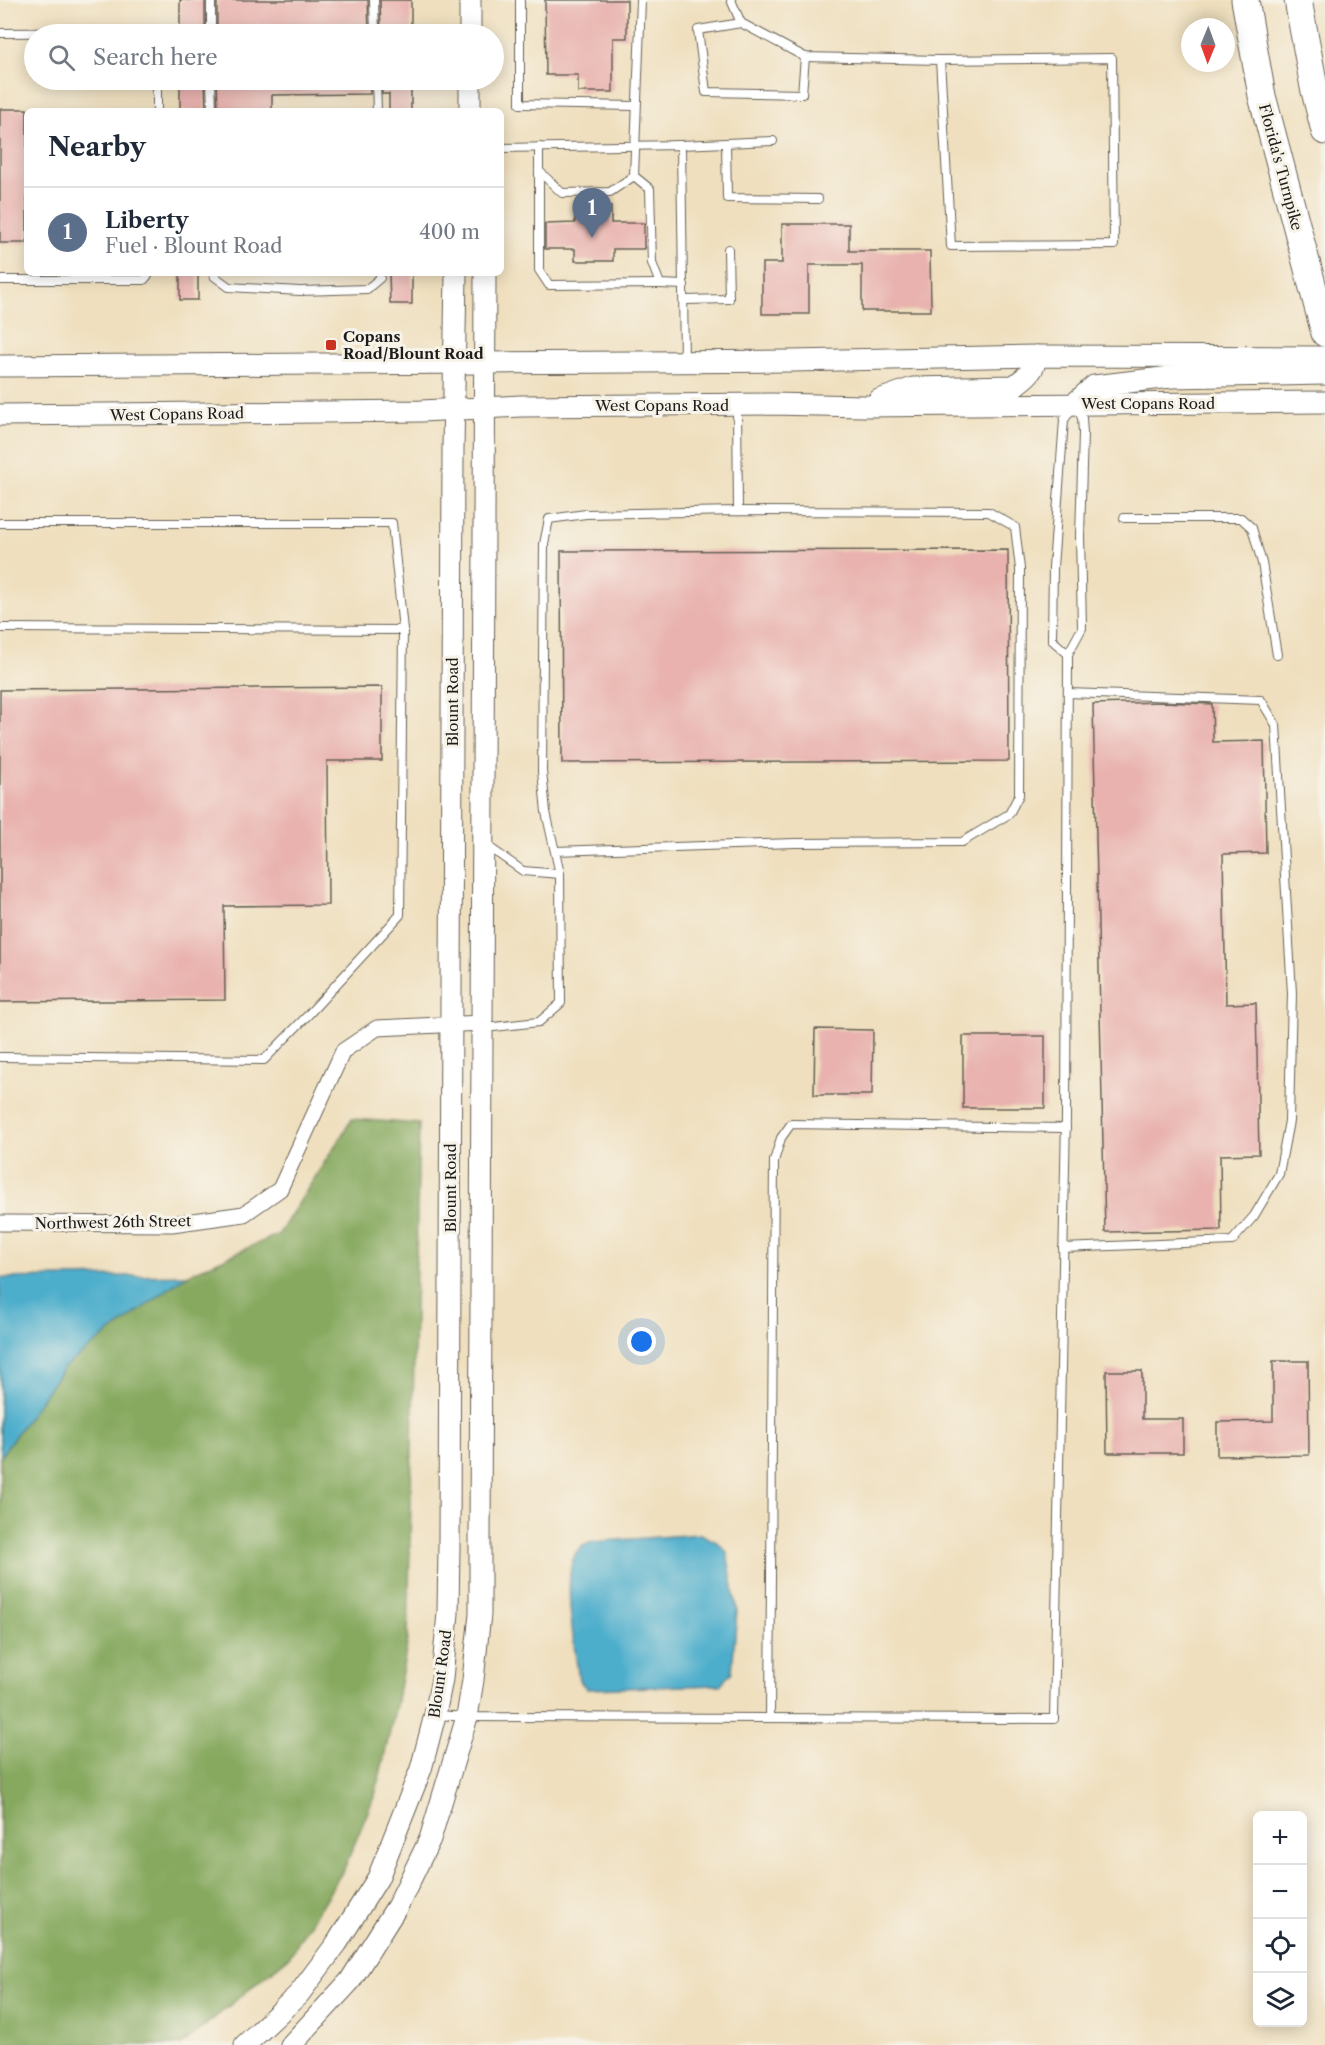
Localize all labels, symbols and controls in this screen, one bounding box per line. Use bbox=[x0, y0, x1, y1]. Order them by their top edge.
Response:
north arrow bbox=[1181, 18, 1235, 72]
search box bbox=[24, 24, 504, 90]
icon: search bbox=[45, 41, 78, 74]
text: Search here bbox=[93, 44, 218, 71]
street label: Florida's Turnpike bbox=[1255, 102, 1307, 232]
text: Nearby bbox=[48, 131, 146, 163]
pin: 1 bbox=[572, 188, 612, 238]
text: Liberty bbox=[105, 207, 189, 234]
text: 1 bbox=[63, 220, 72, 244]
text: 400 m bbox=[419, 220, 480, 244]
text: Fuel · Blount Road bbox=[105, 234, 282, 258]
place label: Copans Road/Blount Road bbox=[343, 327, 484, 363]
marker: Copans Road/Blount Road bbox=[324, 338, 338, 352]
street label: West Copans Road bbox=[1080, 394, 1215, 413]
street label: West Copans Road bbox=[594, 396, 729, 415]
street label: West Copans Road bbox=[109, 403, 244, 425]
street label: Blount Road bbox=[443, 657, 462, 747]
street label: Blount Road bbox=[441, 1143, 460, 1233]
street label: Northwest 26th Street bbox=[35, 1211, 192, 1233]
your location bbox=[627, 1327, 656, 1356]
street label: Blount Road bbox=[424, 1629, 456, 1719]
map controls bbox=[1253, 1811, 1307, 2027]
button: + bbox=[1253, 1811, 1307, 1865]
button: − bbox=[1253, 1865, 1307, 1919]
button: locate bbox=[1253, 1919, 1307, 1973]
button: layers bbox=[1253, 1973, 1307, 2027]

